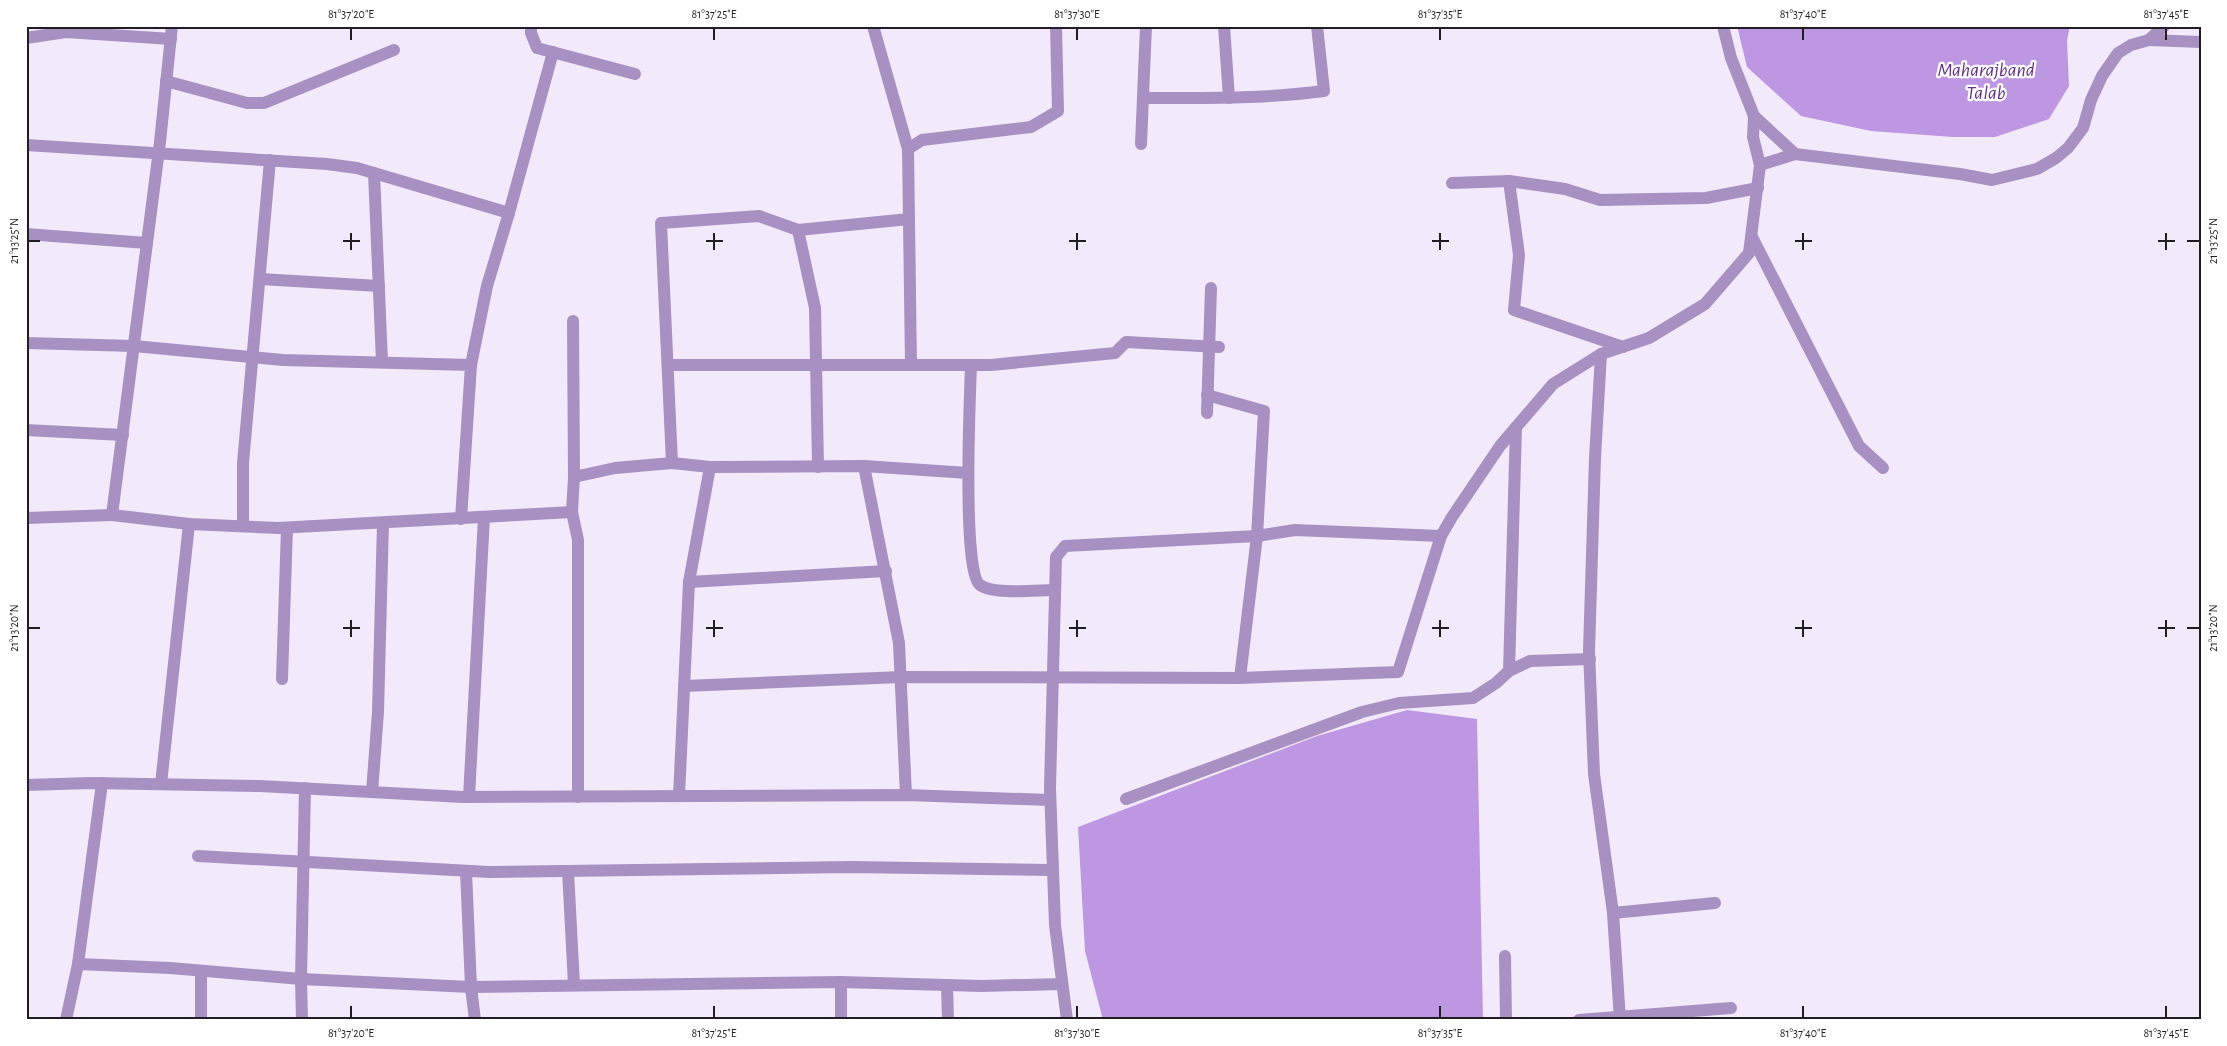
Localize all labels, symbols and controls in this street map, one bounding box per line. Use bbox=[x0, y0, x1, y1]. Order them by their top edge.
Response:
text: 81°37'20"E bbox=[328, 8, 374, 20]
text: 81°37'25"E bbox=[692, 8, 737, 20]
text: 81°37'30"E bbox=[1054, 8, 1100, 20]
text: 81°37'35"E bbox=[1418, 8, 1462, 20]
text: 81°37'40"E bbox=[1780, 8, 1826, 20]
text: 81°37'45"E bbox=[2143, 8, 2189, 20]
water label: Maharajband Talab bbox=[1937, 60, 2035, 103]
text: 21°13'25"N bbox=[8, 218, 20, 264]
text: 21°13'25"N bbox=[2207, 218, 2219, 264]
text: 21°13'20"N bbox=[8, 604, 20, 652]
text: 21°13'20"N bbox=[2207, 604, 2219, 652]
text: 81°37'20"E bbox=[328, 1027, 374, 1039]
text: 81°37'25"E bbox=[692, 1027, 737, 1039]
text: 81°37'30"E bbox=[1054, 1027, 1100, 1039]
text: 81°37'35"E bbox=[1418, 1027, 1462, 1039]
text: 81°37'40"E bbox=[1780, 1027, 1826, 1039]
text: 81°37'45"E bbox=[2143, 1027, 2189, 1039]

